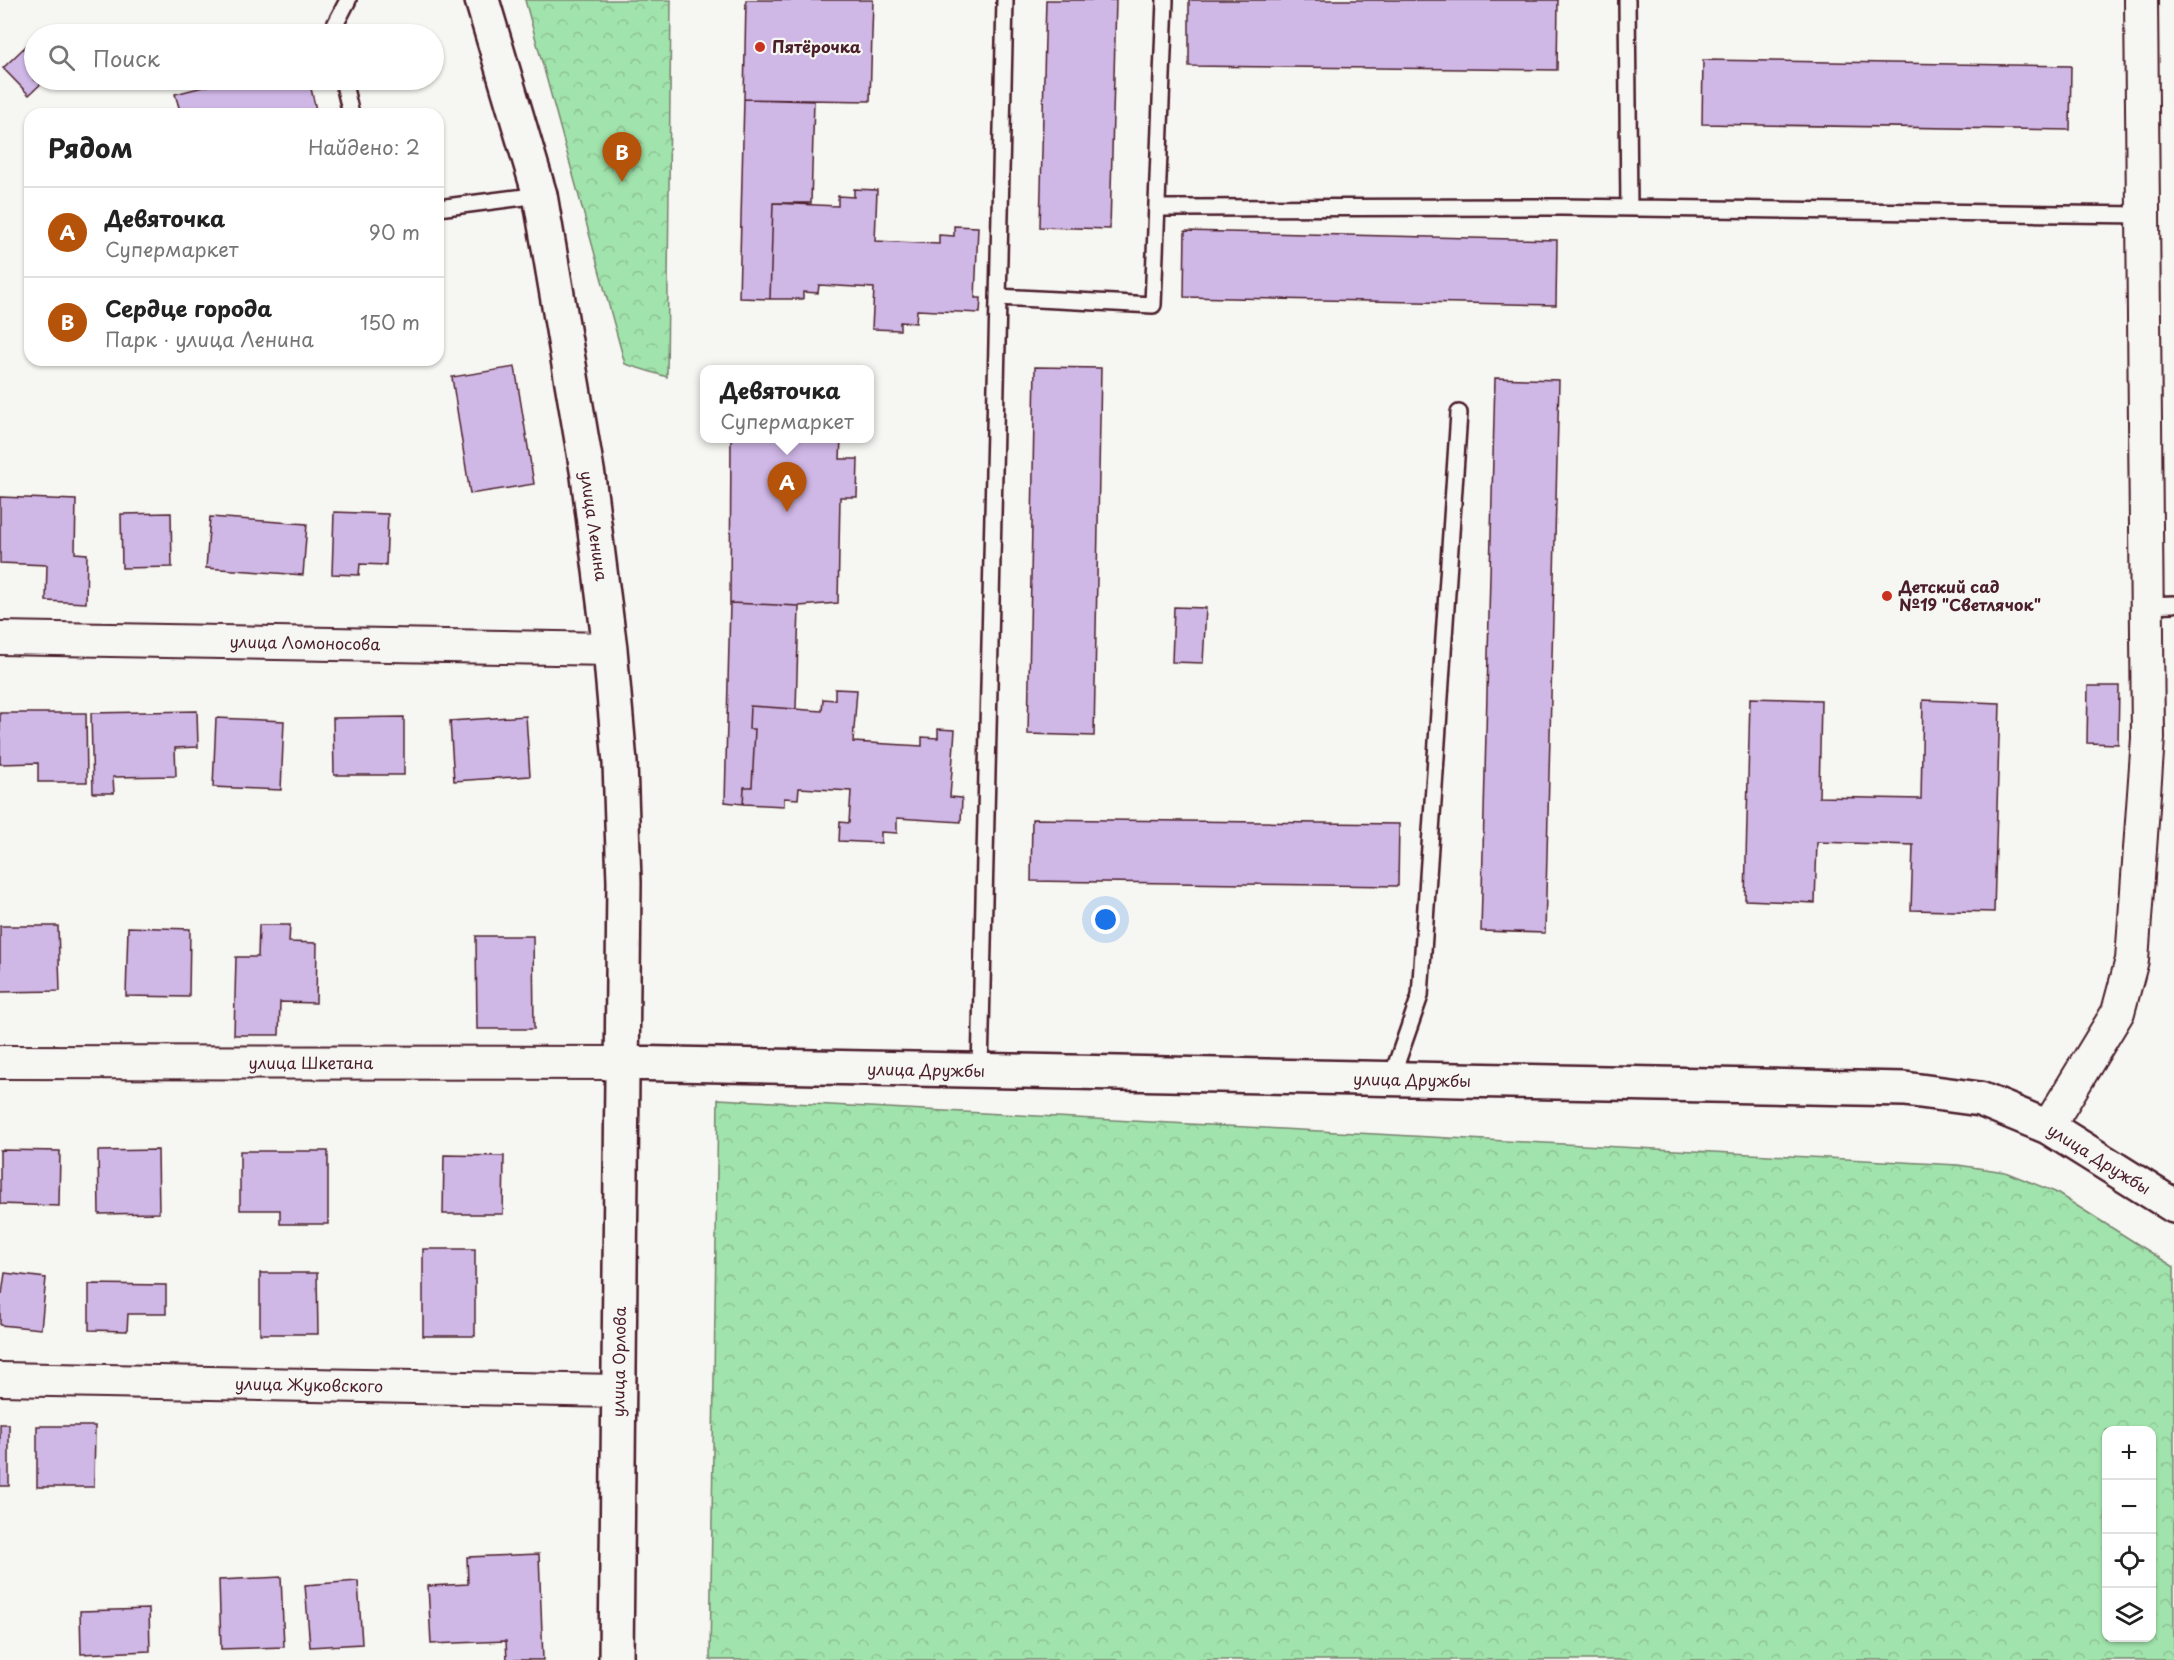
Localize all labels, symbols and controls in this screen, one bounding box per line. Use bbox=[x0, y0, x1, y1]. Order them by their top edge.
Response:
search box bbox=[24, 24, 444, 90]
place label: Пятёрочка bbox=[772, 34, 861, 58]
marker: Пятёрочка bbox=[753, 40, 767, 54]
icon: search bbox=[45, 41, 78, 74]
text: Поиск bbox=[93, 41, 160, 74]
text: Рядом bbox=[48, 128, 133, 167]
text: Найдено: 2 bbox=[308, 132, 420, 162]
pin: B bbox=[602, 132, 642, 182]
text: Девяточка bbox=[105, 201, 225, 234]
text: A bbox=[60, 217, 75, 247]
text: 90 m bbox=[369, 217, 420, 247]
text: Супермаркет bbox=[105, 234, 238, 264]
text: Сердце города bbox=[105, 291, 272, 324]
text: B bbox=[61, 307, 74, 337]
text: 150 m bbox=[360, 307, 420, 337]
text: Парк · улица Ленина bbox=[105, 324, 314, 354]
popup bbox=[700, 365, 874, 443]
text: Девяточка bbox=[720, 373, 841, 406]
text: Супермаркет bbox=[720, 406, 854, 436]
pin: A bbox=[768, 462, 806, 512]
street label: улица Ленина bbox=[575, 469, 615, 583]
place label: Детский сад №19 "Светлячок" bbox=[1898, 574, 2041, 616]
marker: Детский сад №19 "Светлячок" bbox=[1880, 589, 1894, 603]
street label: улица Ломоносова bbox=[229, 629, 381, 655]
your location bbox=[1091, 905, 1120, 934]
street label: улица Шкетана bbox=[249, 1050, 373, 1074]
street label: улица Дружбы bbox=[867, 1056, 985, 1082]
street label: улица Дружбы bbox=[1353, 1066, 1471, 1092]
street label: улица Дружбы bbox=[2043, 1117, 2156, 1200]
street label: улица Орлова bbox=[605, 1306, 631, 1417]
street label: улица Жуковского bbox=[235, 1371, 383, 1397]
map controls bbox=[2102, 1426, 2156, 1642]
button: + bbox=[2102, 1426, 2156, 1480]
button: − bbox=[2102, 1480, 2156, 1534]
button: locate bbox=[2102, 1534, 2156, 1588]
button: layers bbox=[2102, 1588, 2156, 1642]

